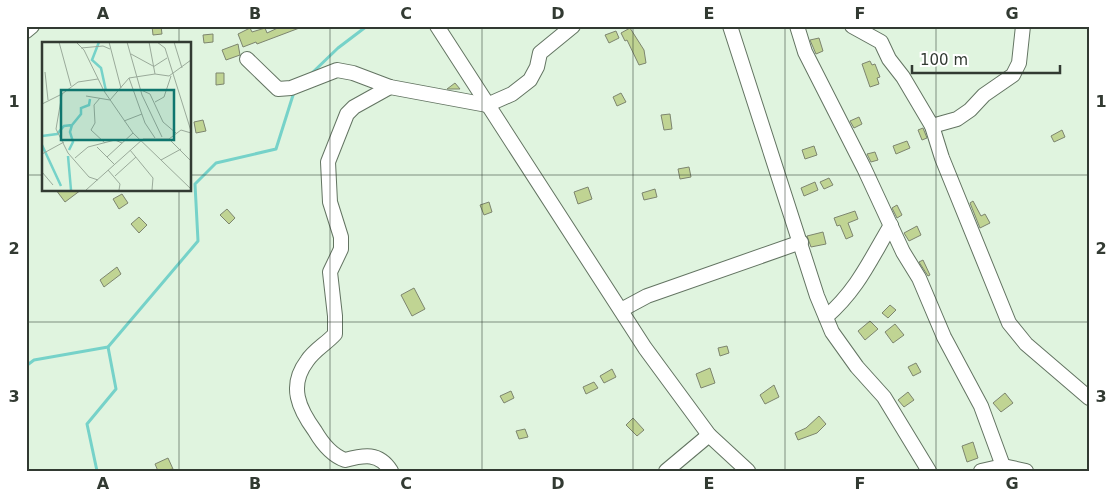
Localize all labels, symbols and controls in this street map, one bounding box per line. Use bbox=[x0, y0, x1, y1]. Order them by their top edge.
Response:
text: A bbox=[97, 4, 110, 23]
text: B bbox=[249, 4, 261, 23]
text: C bbox=[400, 4, 412, 23]
text: D bbox=[551, 4, 565, 23]
text: E bbox=[704, 4, 714, 23]
text: F bbox=[855, 4, 865, 23]
text: G bbox=[1005, 4, 1019, 23]
inset map bbox=[42, 42, 191, 191]
scale bar bbox=[912, 42, 1060, 74]
text: 100 m bbox=[920, 51, 968, 69]
text: 1 bbox=[8, 92, 20, 111]
text: 1 bbox=[1095, 92, 1107, 111]
text: 2 bbox=[8, 239, 20, 258]
text: 2 bbox=[1095, 239, 1107, 258]
text: 3 bbox=[8, 387, 20, 406]
text: 3 bbox=[1095, 387, 1107, 406]
text: A bbox=[97, 474, 110, 493]
text: B bbox=[249, 474, 261, 493]
text: C bbox=[400, 474, 412, 493]
text: D bbox=[551, 474, 565, 493]
text: E bbox=[704, 474, 714, 493]
text: F bbox=[855, 474, 865, 493]
text: G bbox=[1005, 474, 1019, 493]

